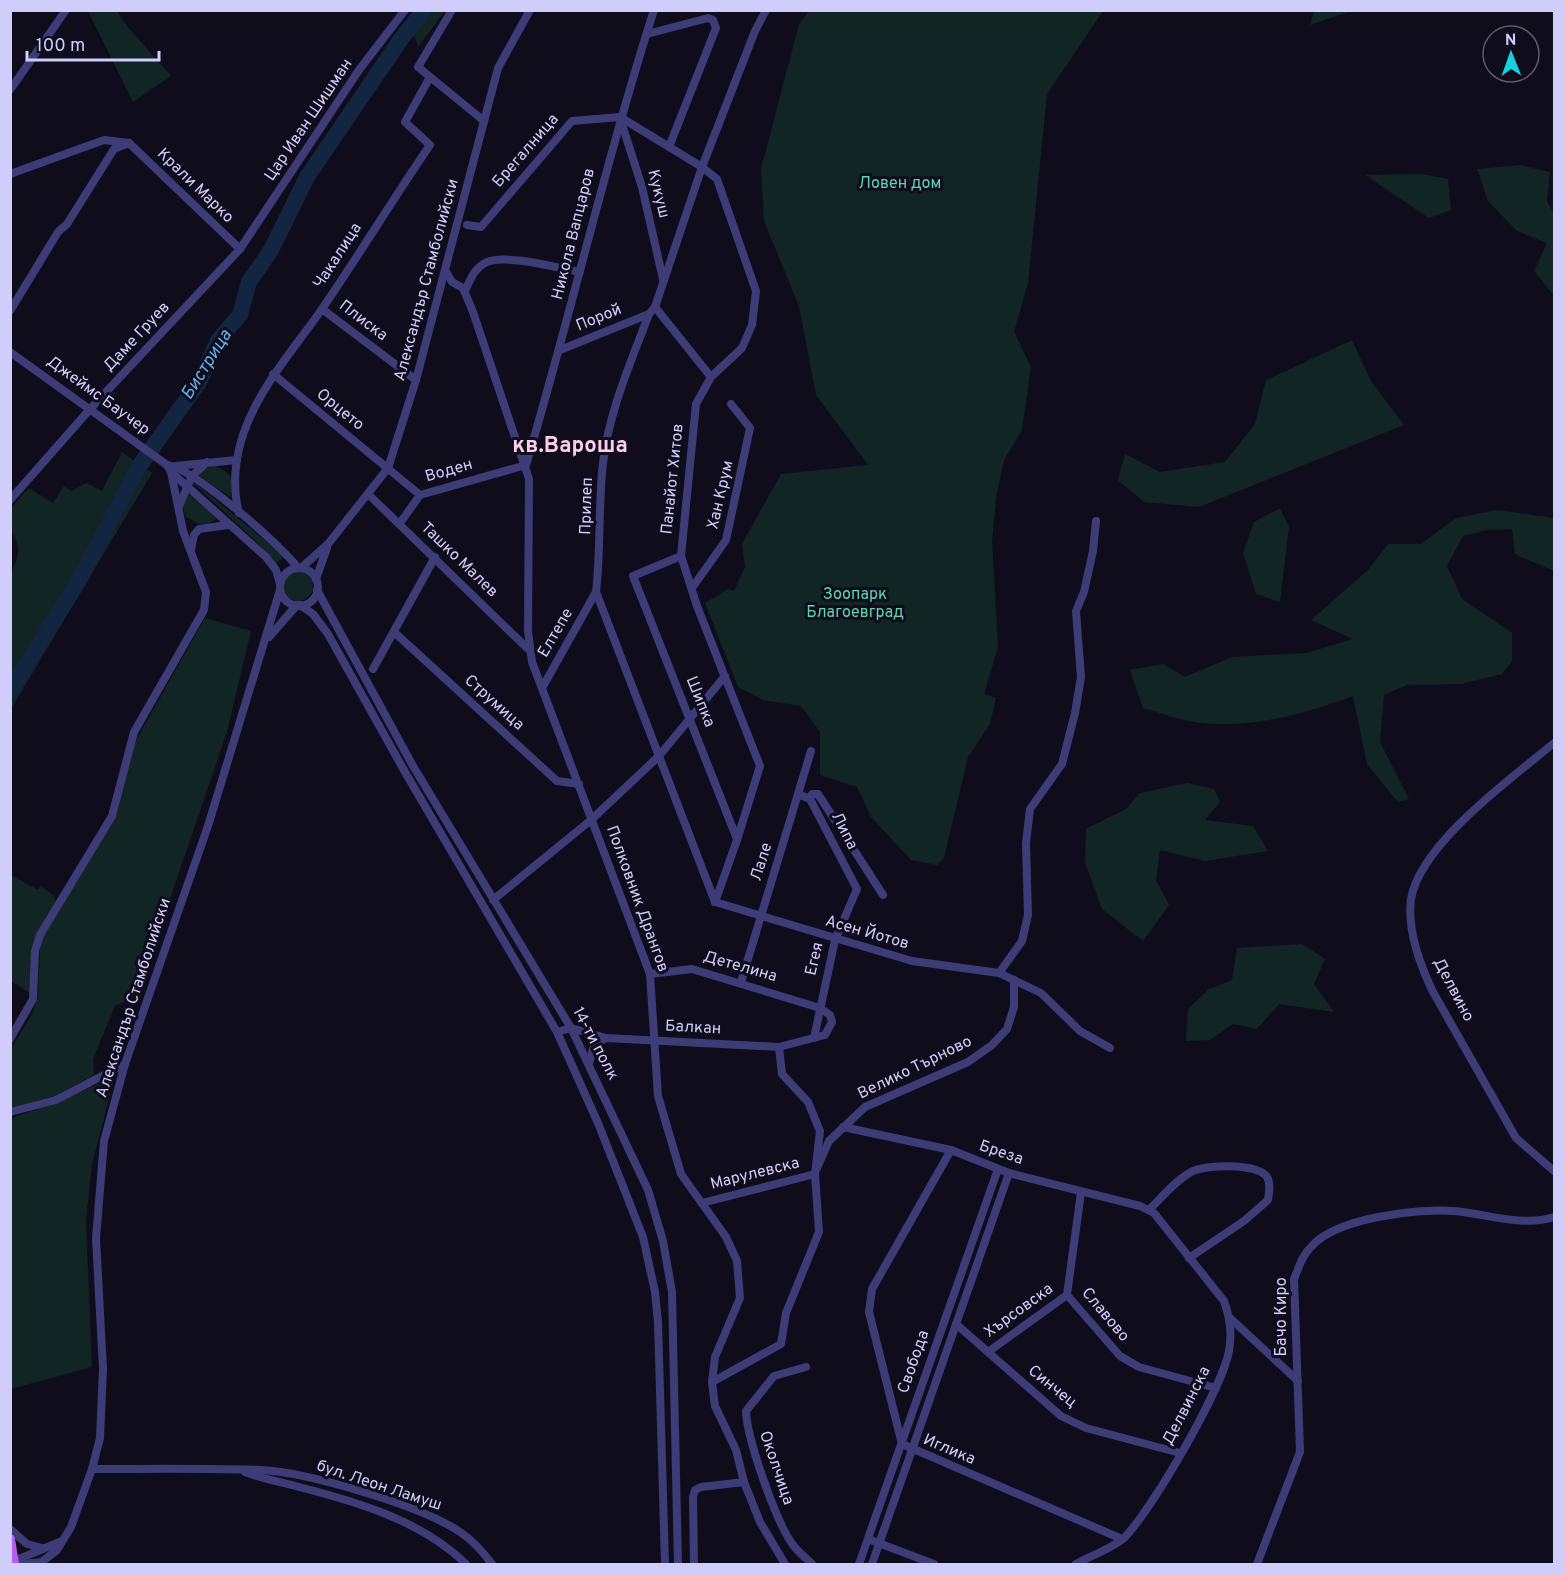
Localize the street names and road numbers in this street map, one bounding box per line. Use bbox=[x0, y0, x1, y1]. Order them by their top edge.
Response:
street label: Цар Иван Шишман bbox=[261, 55, 357, 185]
street label: Брегалница bbox=[489, 110, 563, 192]
street label: Крали Марко bbox=[152, 144, 238, 228]
street label: Никола Вапцаров bbox=[548, 166, 600, 302]
street label: Кукуш bbox=[642, 168, 674, 220]
street label: Александър Стамболийски bbox=[390, 177, 464, 383]
street label: Чакалица bbox=[309, 219, 367, 293]
street label: Плиска bbox=[335, 296, 391, 346]
street label: Даме Груев bbox=[100, 298, 174, 376]
street label: Порой bbox=[573, 300, 625, 336]
street label: Джеймс Баучер bbox=[42, 352, 154, 440]
street label: Орцето bbox=[312, 385, 368, 435]
street label: Панайот Хитов bbox=[657, 423, 689, 535]
street label: Воден bbox=[423, 455, 475, 487]
street label: Хан Крум bbox=[703, 459, 739, 531]
street label: Прилеп bbox=[576, 477, 598, 535]
street label: Ташко Малев bbox=[416, 518, 502, 602]
street label: Елтепе bbox=[534, 605, 578, 661]
street label: Струмица bbox=[460, 671, 528, 735]
street label: Шипка bbox=[681, 674, 719, 730]
street label: Липа bbox=[826, 809, 862, 853]
street label: Полковник Дрангов bbox=[601, 823, 673, 975]
street label: Лале bbox=[747, 840, 777, 884]
street label: Александър Стамболийски bbox=[92, 896, 176, 1100]
street label: Асен Йотов bbox=[823, 910, 912, 955]
street label: Егея bbox=[801, 940, 829, 978]
street label: Детелина bbox=[701, 947, 779, 987]
street label: Делвино bbox=[1428, 955, 1478, 1025]
street label: 14-ти полк bbox=[567, 1004, 623, 1084]
street label: Балкан bbox=[664, 1017, 722, 1039]
street label: Велико Търново bbox=[855, 1032, 975, 1104]
street label: Бреза bbox=[976, 1136, 1026, 1170]
street label: Марулевска bbox=[708, 1153, 802, 1195]
street label: Бачо Киро bbox=[1272, 1277, 1292, 1357]
street label: Хърсовска bbox=[981, 1279, 1057, 1343]
street label: Славово bbox=[1077, 1284, 1133, 1346]
street label: Свобода bbox=[894, 1328, 934, 1396]
street label: Синчец bbox=[1023, 1361, 1081, 1413]
street label: Делвинска bbox=[1159, 1363, 1215, 1449]
street label: Околчица bbox=[754, 1428, 798, 1508]
street label: Иглика bbox=[920, 1430, 978, 1470]
street label: бул. Леон Ламуш bbox=[314, 1456, 444, 1516]

